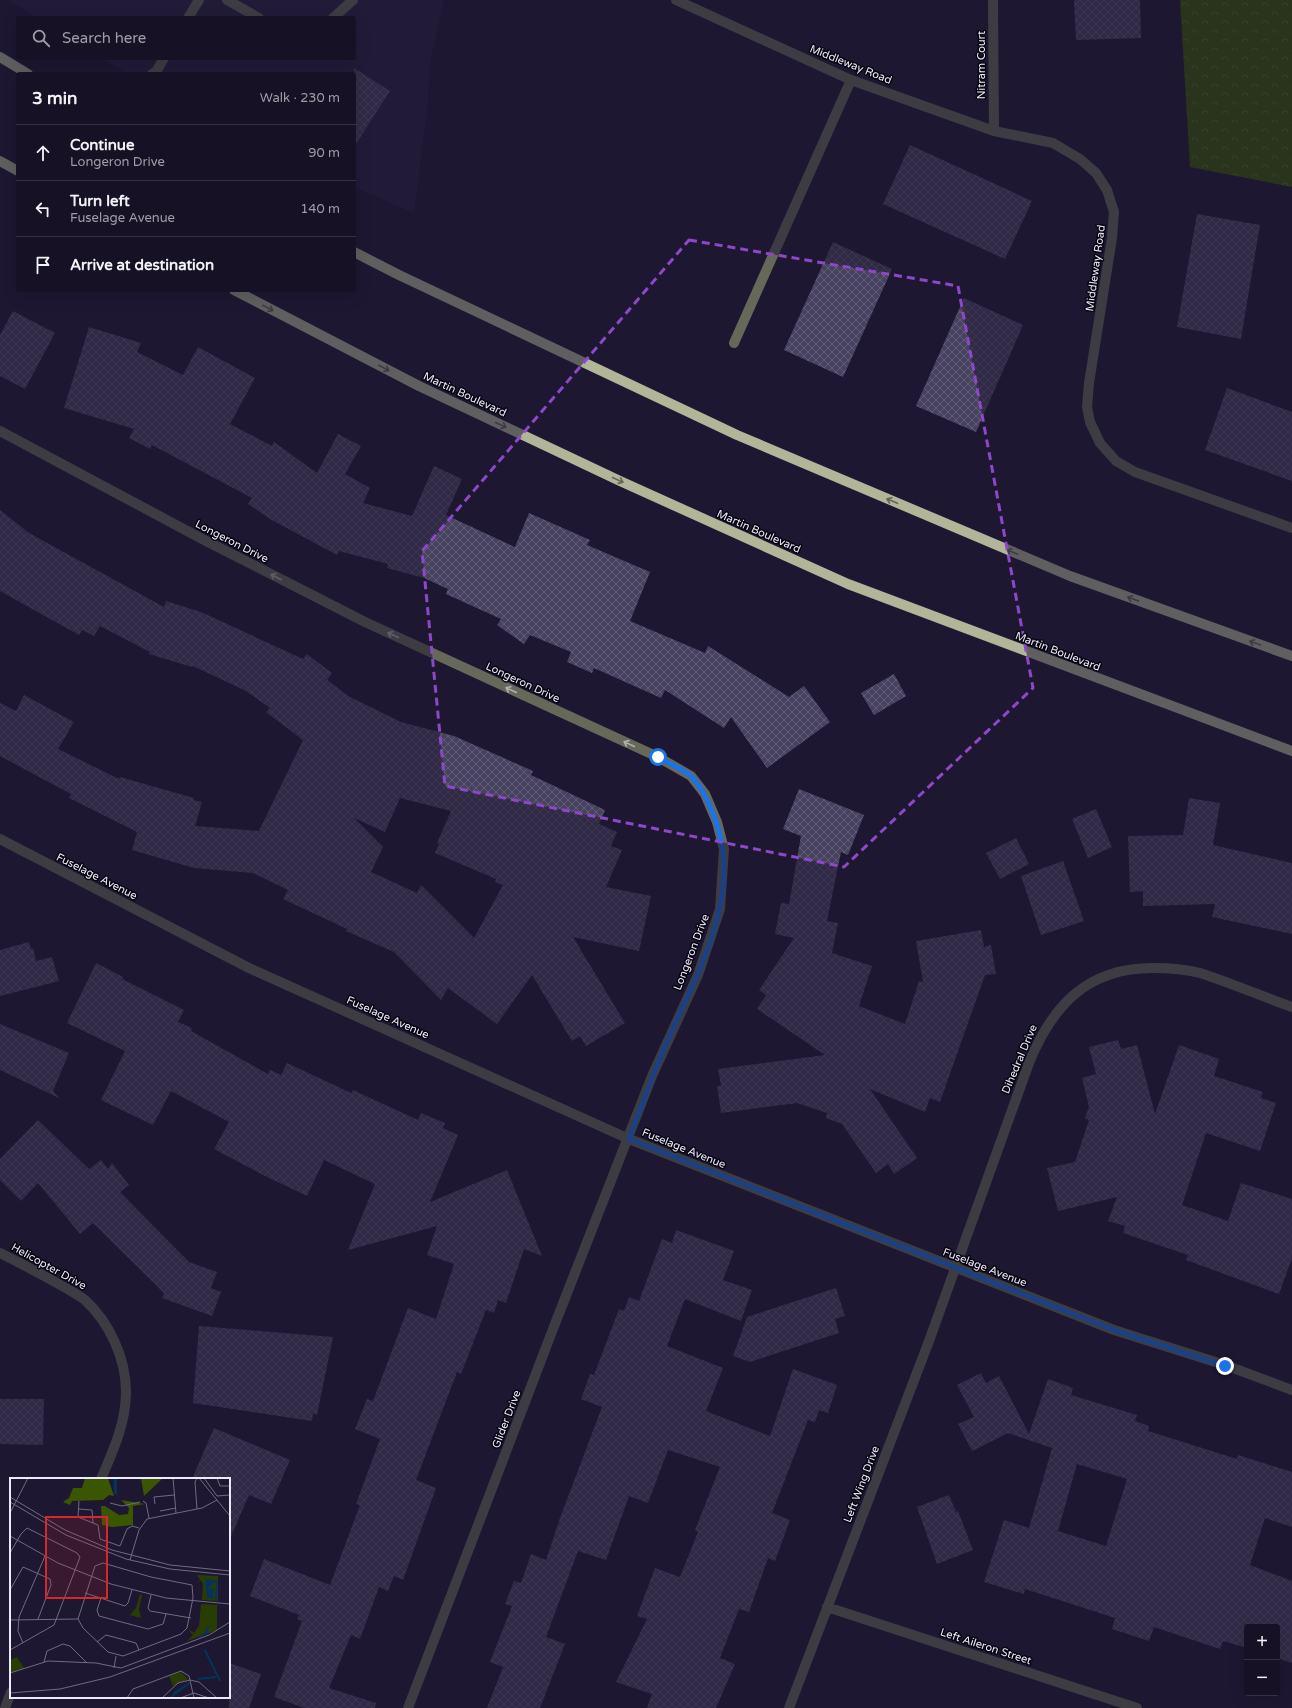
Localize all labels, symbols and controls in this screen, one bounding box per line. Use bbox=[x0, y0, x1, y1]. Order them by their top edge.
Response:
search box bbox=[16, 16, 356, 60]
icon: search bbox=[30, 27, 52, 49]
text: Search here bbox=[62, 29, 146, 47]
street label: Nitram Court bbox=[975, 31, 988, 99]
street label: Middleway Road bbox=[808, 42, 894, 87]
text: 3 min bbox=[32, 88, 77, 109]
text: Walk · 230 m bbox=[260, 90, 340, 106]
text: Continue bbox=[70, 136, 134, 154]
icon: ahead bbox=[32, 142, 54, 164]
text: 90 m bbox=[308, 145, 340, 161]
text: Longeron Drive bbox=[70, 154, 165, 170]
text: Turn left bbox=[70, 192, 130, 210]
icon: left bbox=[32, 198, 54, 220]
text: 140 m bbox=[300, 201, 340, 217]
text: Fuselage Avenue bbox=[70, 210, 175, 226]
street label: Middleway Road bbox=[1083, 224, 1108, 312]
icon: arrive bbox=[32, 254, 54, 276]
text: Arrive at destination bbox=[70, 256, 214, 274]
one-way arrow bbox=[262, 305, 274, 312]
one-way arrow bbox=[378, 364, 390, 372]
street label: Martin Boulevard bbox=[421, 369, 509, 419]
one-way arrow bbox=[494, 421, 506, 429]
one-way arrow bbox=[612, 477, 624, 484]
one-way arrow bbox=[887, 497, 899, 504]
street label: Martin Boulevard bbox=[715, 507, 803, 556]
street label: Longeron Drive bbox=[193, 517, 270, 565]
one-way arrow bbox=[1006, 548, 1018, 555]
one-way arrow bbox=[271, 573, 283, 580]
one-way arrow bbox=[1127, 595, 1139, 603]
street label: Martin Boulevard bbox=[1013, 629, 1102, 674]
one-way arrow bbox=[387, 631, 399, 638]
one-way arrow bbox=[1250, 639, 1262, 647]
street label: Longeron Drive bbox=[484, 660, 562, 705]
one-way arrow bbox=[505, 686, 517, 693]
one-way arrow bbox=[623, 740, 635, 747]
route start bbox=[649, 748, 667, 766]
street label: Fuselage Avenue bbox=[54, 850, 139, 902]
street label: Longeron Drive bbox=[671, 912, 712, 992]
street label: Fuselage Avenue bbox=[345, 993, 431, 1041]
street label: Dihedral Drive bbox=[999, 1023, 1040, 1096]
street label: Fuselage Avenue bbox=[640, 1126, 727, 1171]
street label: Helicopter Drive bbox=[9, 1240, 89, 1292]
street label: Fuselage Avenue bbox=[941, 1245, 1029, 1289]
route end bbox=[1216, 1357, 1234, 1375]
street label: Glider Drive bbox=[489, 1388, 523, 1450]
street label: Left Wing Drive bbox=[841, 1444, 882, 1524]
inset map bbox=[10, 1478, 230, 1698]
map controls bbox=[1244, 1624, 1280, 1696]
button: + bbox=[1244, 1624, 1280, 1660]
street label: Left Aileron Street bbox=[939, 1626, 1033, 1667]
button: − bbox=[1244, 1660, 1280, 1696]

